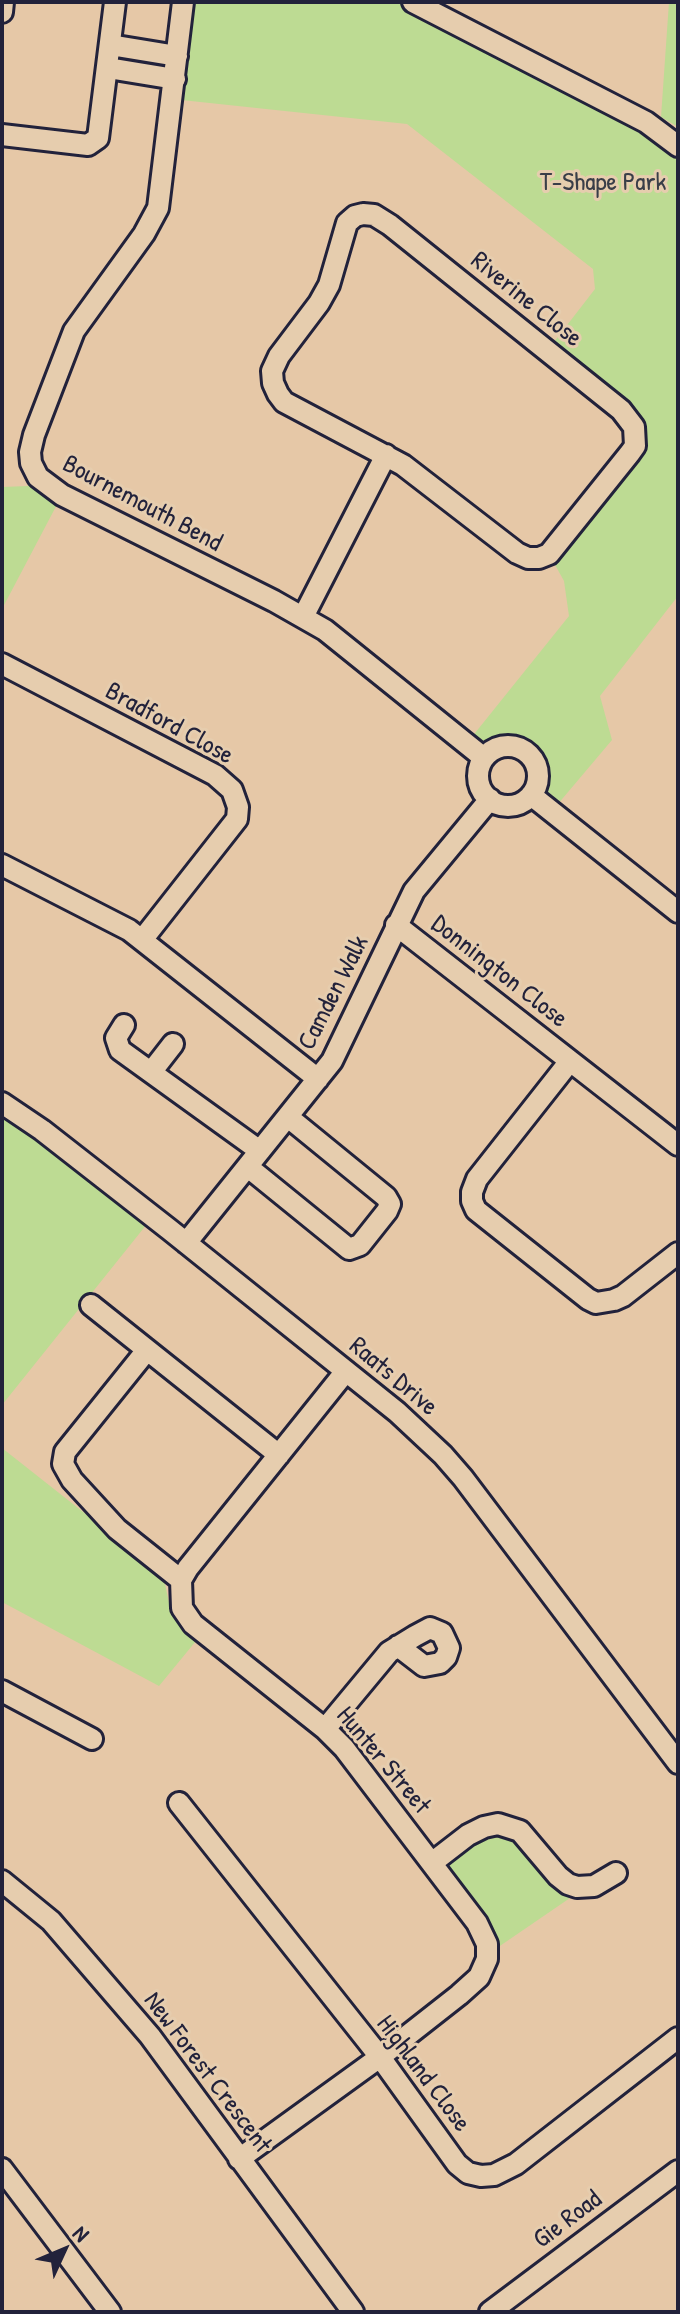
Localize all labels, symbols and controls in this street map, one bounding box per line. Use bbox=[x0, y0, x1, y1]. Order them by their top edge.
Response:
park label: T-Shape Park bbox=[540, 167, 666, 199]
street label: Riverine Close bbox=[464, 246, 588, 354]
street label: Bournemouth Bend bbox=[57, 449, 227, 559]
street label: Bradford Close bbox=[100, 676, 238, 772]
street label: Donnington Close bbox=[425, 909, 573, 1035]
street label: Camden Walk bbox=[292, 931, 376, 1055]
street label: Raats Drive bbox=[342, 1331, 444, 1423]
street label: Hunter Street bbox=[329, 1701, 437, 1821]
street label: New Forest Crescent bbox=[136, 1986, 278, 2160]
street label: Highland Close bbox=[369, 2010, 477, 2138]
street label: Gie Road bbox=[528, 2184, 608, 2256]
north arrow bbox=[24, 2210, 104, 2290]
text: N bbox=[66, 2219, 96, 2248]

